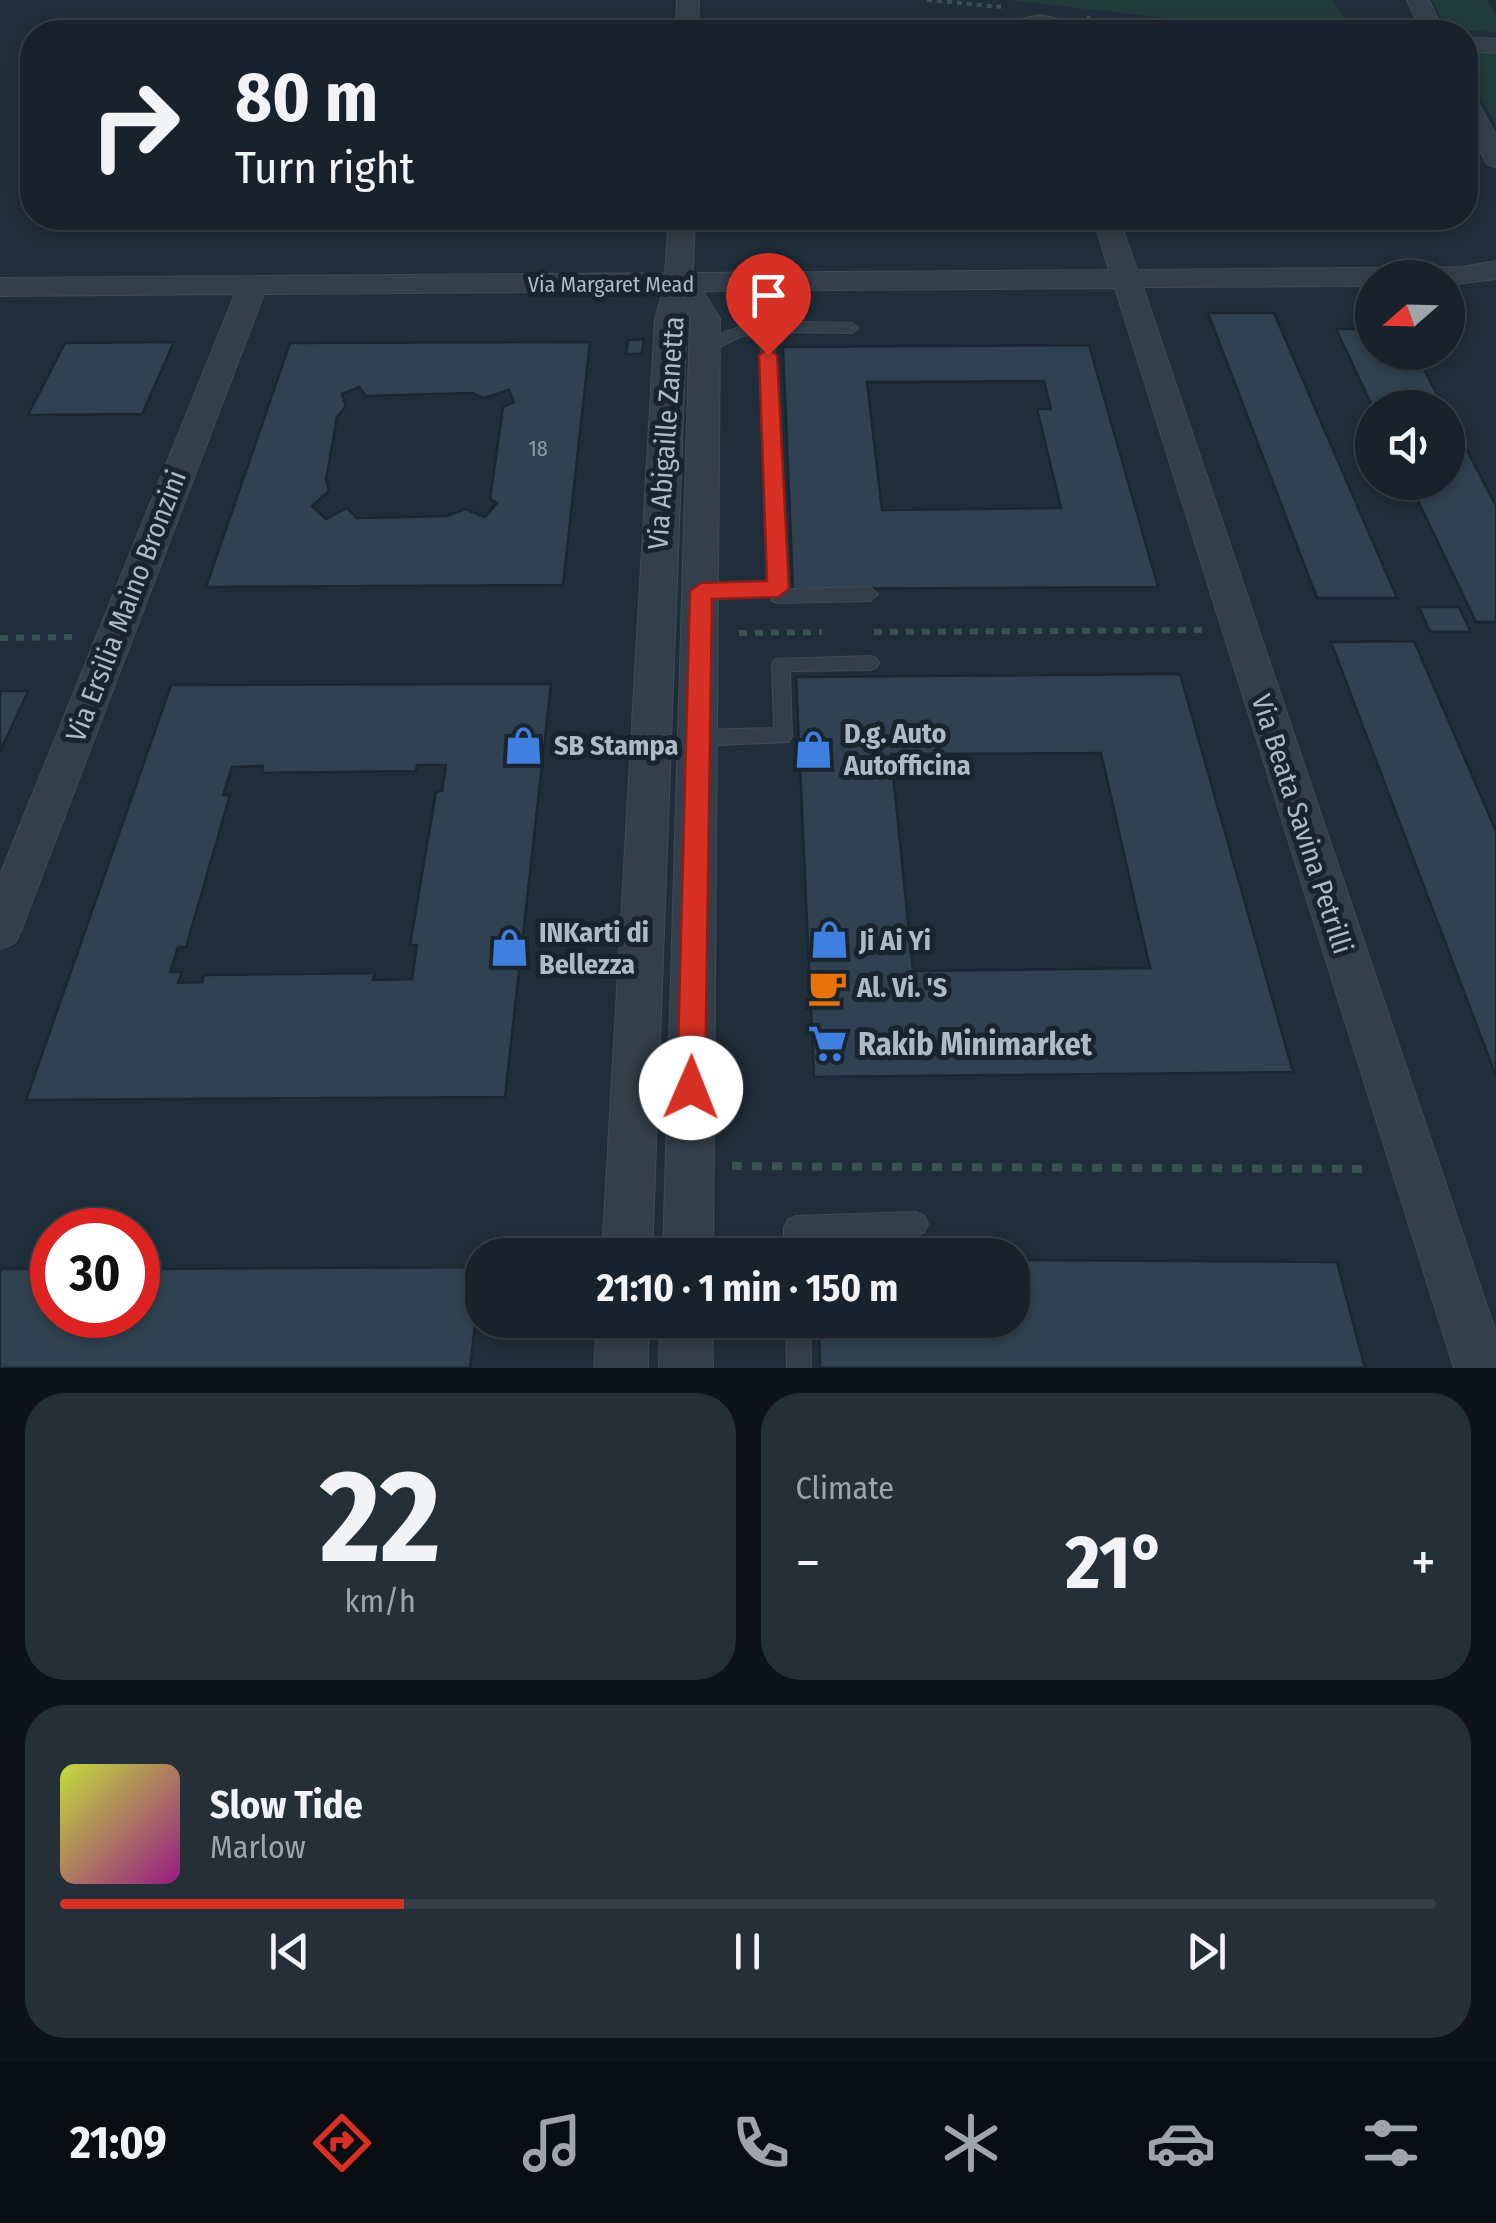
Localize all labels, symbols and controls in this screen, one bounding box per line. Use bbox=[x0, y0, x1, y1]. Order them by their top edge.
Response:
text: 80 m bbox=[235, 56, 378, 140]
icon: right bbox=[70, 60, 200, 190]
text: Turn right bbox=[235, 141, 414, 195]
pin bbox=[726, 253, 811, 356]
north arrow bbox=[1355, 260, 1465, 370]
map controls bbox=[1355, 260, 1465, 500]
icon: arrive bbox=[741, 268, 796, 323]
street label: Via Margaret Mead bbox=[528, 271, 694, 298]
street label: Via Abigaille Zanetta bbox=[641, 315, 691, 551]
button: sound bbox=[1355, 390, 1465, 500]
house number: 18 bbox=[528, 435, 548, 462]
street label: Via Ersilia Maino Bronzini bbox=[59, 466, 193, 746]
street label: Via Beata Savina Petrilli bbox=[1244, 690, 1360, 958]
place label: D.g. Auto Autofficina bbox=[843, 717, 971, 782]
shop icon: SB Stampa bbox=[503, 724, 545, 766]
shop icon: D.g. Auto Autofficina bbox=[793, 728, 835, 770]
place label: SB Stampa bbox=[554, 729, 678, 762]
place label: INKarti di Bellezza bbox=[539, 916, 649, 981]
shop icon: Ji Ai Yi bbox=[808, 919, 850, 961]
place label: Ji Ai Yi bbox=[858, 924, 931, 957]
shop icon: INKarti di Bellezza bbox=[488, 927, 530, 969]
cafe icon: Al. Vi. 'S bbox=[806, 966, 848, 1008]
place label: Al. Vi. 'S bbox=[856, 971, 947, 1004]
supermarket icon: Rakib Minimarket bbox=[807, 1023, 849, 1065]
place label: Rakib Minimarket bbox=[858, 1025, 1093, 1063]
position arrow bbox=[639, 1036, 743, 1140]
speed limit sign: 30 bbox=[30, 1208, 160, 1338]
text: 21:10 · 1 min · 150 m bbox=[597, 1265, 898, 1311]
text: 22 bbox=[320, 1439, 440, 1595]
text: Climate bbox=[796, 1469, 894, 1507]
text: 21° bbox=[1066, 1518, 1166, 1608]
text: − bbox=[796, 1530, 820, 1596]
text: + bbox=[1411, 1530, 1436, 1596]
text: km/h bbox=[345, 1582, 416, 1620]
text: Slow Tide bbox=[210, 1782, 363, 1828]
text: Marlow bbox=[210, 1828, 306, 1866]
icon: previous bbox=[262, 1924, 317, 1979]
icon: pause bbox=[720, 1924, 775, 1979]
icon: next bbox=[1179, 1924, 1234, 1979]
icon: directions bbox=[307, 2108, 377, 2178]
icon: music bbox=[517, 2108, 587, 2178]
icon: phone bbox=[726, 2108, 796, 2178]
icon: climate bbox=[936, 2108, 1006, 2178]
icon: car bbox=[1146, 2108, 1216, 2178]
icon: filters bbox=[1356, 2108, 1426, 2178]
text: 21:09 bbox=[70, 2116, 167, 2170]

